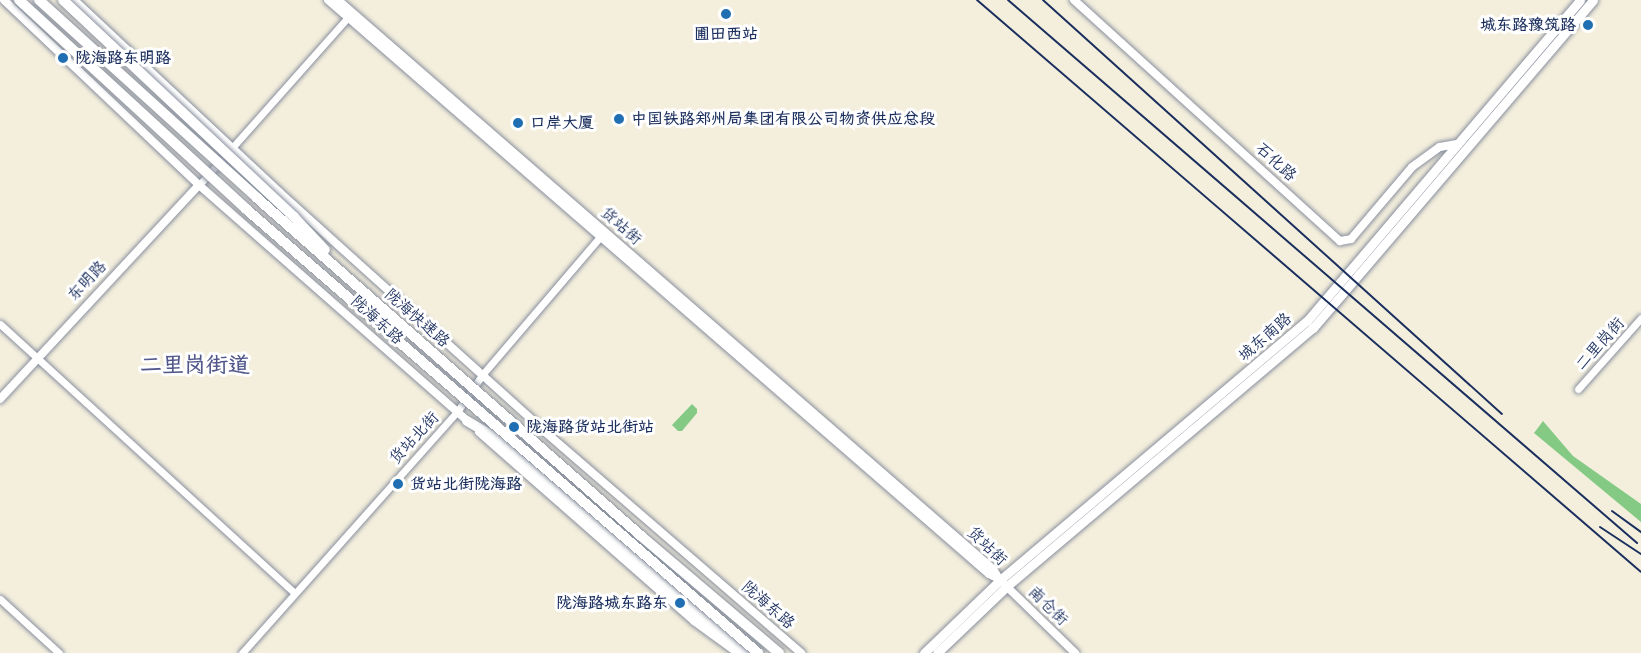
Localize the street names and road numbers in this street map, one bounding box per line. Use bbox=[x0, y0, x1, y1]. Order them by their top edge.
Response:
street label: 石化路 bbox=[1252, 139, 1300, 185]
street label: 货站街 bbox=[597, 203, 645, 249]
street label: 东明路 bbox=[64, 257, 110, 305]
street label: 陇海快速路 bbox=[381, 285, 453, 351]
street label: 陇海东路 bbox=[347, 291, 407, 349]
street label: 城东南路 bbox=[1235, 309, 1295, 365]
street label: 二里岗街 bbox=[1571, 314, 1629, 374]
street label: 货站北街 bbox=[385, 408, 443, 468]
street label: 货站街 bbox=[963, 522, 1011, 570]
street label: 陇海东路 bbox=[738, 577, 798, 633]
street label: 南仓街 bbox=[1024, 582, 1072, 630]

